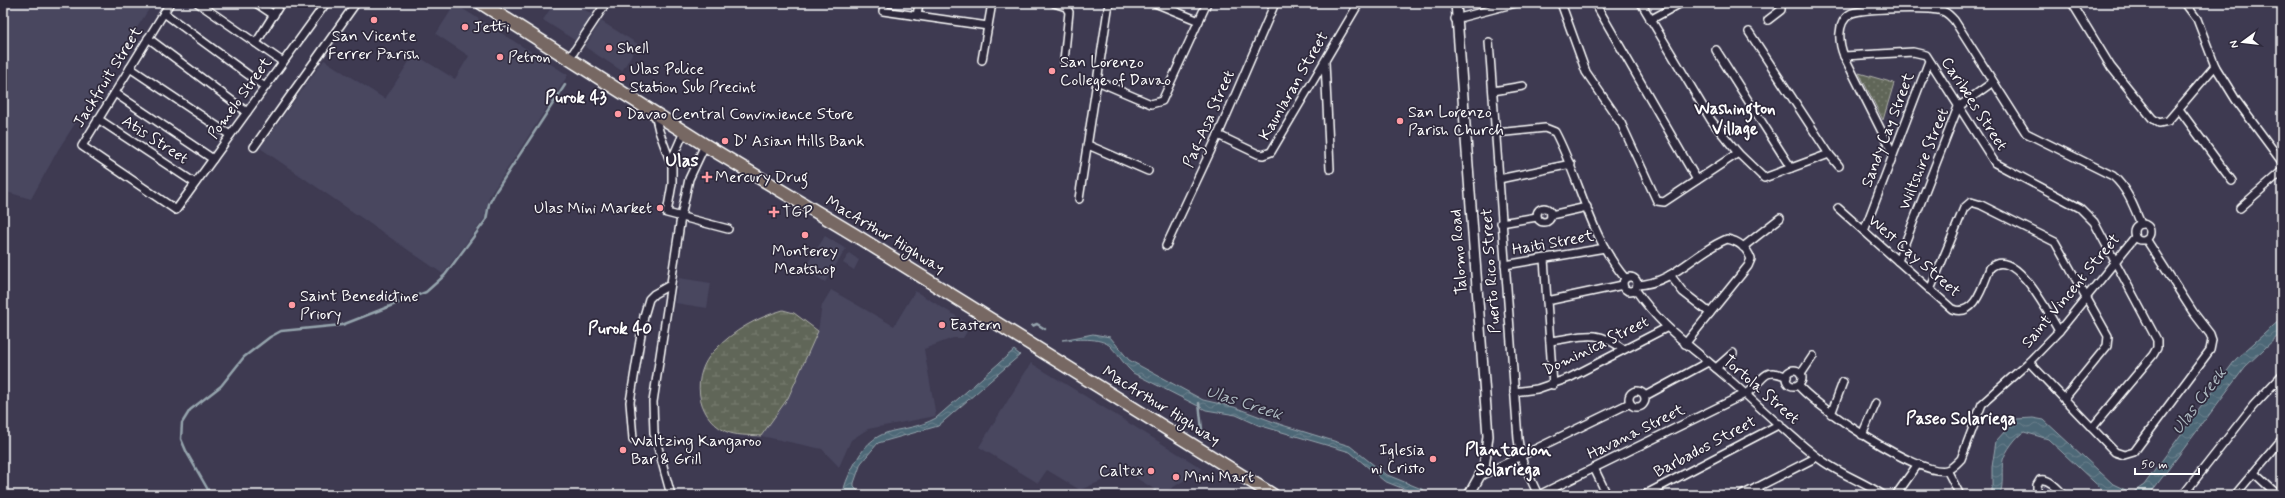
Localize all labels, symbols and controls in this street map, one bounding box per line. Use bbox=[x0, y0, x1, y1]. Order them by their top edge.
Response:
marker: San Vicente Ferrer Parish bbox=[369, 15, 379, 25]
place label: Jetti bbox=[473, 17, 510, 38]
street label: Jackfruit Street bbox=[69, 22, 148, 132]
marker: Jetti bbox=[460, 22, 470, 32]
north arrow bbox=[2223, 22, 2263, 62]
place label: San Vicente Ferrer Parish bbox=[328, 26, 420, 65]
street label: Kaunlaran Street bbox=[1254, 27, 1334, 144]
place label: Shell bbox=[617, 38, 649, 59]
text: N bbox=[2227, 39, 2242, 50]
marker: Shell bbox=[604, 43, 614, 53]
place label: Petron bbox=[508, 47, 551, 68]
street label: Pomelo Street bbox=[203, 52, 277, 143]
marker: Petron bbox=[495, 52, 505, 62]
place label: San Lorenzo College of Davao bbox=[1060, 52, 1171, 91]
street label: Caribees Street bbox=[1936, 53, 2012, 155]
place label: Ulas Police Station Sub Precint bbox=[630, 59, 756, 98]
marker: San Lorenzo College of Davao bbox=[1047, 66, 1057, 76]
street label: Pag-Asa Street bbox=[1178, 67, 1241, 171]
street label: Sandy Cay Street bbox=[1856, 69, 1920, 190]
marker: Ulas Police Station Sub Precint bbox=[617, 73, 627, 83]
district label: Purok 43 bbox=[545, 87, 608, 109]
district label: Washington Village bbox=[1693, 98, 1776, 141]
place label: San Lorenzo Parish Church bbox=[1408, 102, 1504, 141]
place label: Davao Central Convinience Store bbox=[626, 104, 854, 125]
street label: Wiltshire Street bbox=[1894, 105, 1954, 213]
marker: Davao Central Convinience Store bbox=[613, 109, 623, 119]
street label: Atis Street bbox=[118, 111, 192, 169]
marker: San Lorenzo Parish Church bbox=[1395, 116, 1405, 126]
place label: D' Asian Hills Bank bbox=[733, 131, 864, 152]
marker: D' Asian Hills Bank bbox=[720, 136, 730, 146]
district label: Ulas bbox=[665, 149, 699, 173]
place label: Mercury Drug bbox=[715, 167, 808, 189]
marker: Mercury Drug bbox=[702, 172, 712, 182]
street label: MacArthur Highway bbox=[821, 191, 948, 280]
place label: Ulas Mini Market bbox=[534, 198, 652, 219]
place label: TGP bbox=[782, 202, 813, 223]
marker: Ulas Mini Market bbox=[655, 203, 665, 213]
marker: TGP bbox=[769, 207, 779, 217]
street label: Puerto Rico Street bbox=[1476, 207, 1506, 334]
street label: Talomo Road bbox=[1446, 209, 1472, 295]
street label: West Cay Street bbox=[1863, 210, 1965, 302]
street label: Haiti Street bbox=[1510, 225, 1596, 261]
street label: Saint Vincent Street bbox=[2017, 229, 2125, 353]
marker: Monterey Meatshop bbox=[800, 230, 810, 240]
place label: Monterey Meatshop bbox=[772, 241, 838, 280]
place label: Saint Benedictine Priory bbox=[300, 286, 419, 325]
marker: Saint Benedictine Priory bbox=[287, 300, 297, 310]
street label: Dominica Street bbox=[1540, 311, 1652, 381]
place label: Eastern bbox=[950, 315, 1001, 336]
district label: Purok 40 bbox=[588, 318, 652, 340]
marker: Eastern bbox=[937, 320, 947, 330]
street label: Tortola Street bbox=[1718, 351, 1804, 429]
street label: MacArthur Highway bbox=[1097, 361, 1224, 452]
water label: Ulas Creek bbox=[2166, 362, 2232, 439]
water label: Ulas Creek bbox=[1203, 380, 1286, 426]
street label: Havana Street bbox=[1584, 399, 1689, 465]
district label: Paseo Solariega bbox=[1906, 408, 2016, 431]
street label: Barbados Street bbox=[1650, 411, 1760, 483]
place label: Waltzing Kangaroo Bar & Grill bbox=[631, 431, 762, 470]
district label: Plantacion Solariega bbox=[1465, 439, 1552, 482]
place label: Iglesia ni Cristo bbox=[1371, 440, 1425, 479]
marker: Waltzing Kangaroo Bar & Grill bbox=[618, 445, 628, 455]
scale bar bbox=[2135, 450, 2199, 476]
marker: Iglesia ni Cristo bbox=[1428, 454, 1438, 464]
text: 50 m bbox=[2141, 457, 2168, 473]
place label: Caltex bbox=[1099, 461, 1143, 482]
marker: Caltex bbox=[1146, 466, 1156, 476]
place label: Mini Mart bbox=[1184, 467, 1254, 488]
marker: Mini Mart bbox=[1171, 472, 1181, 482]

